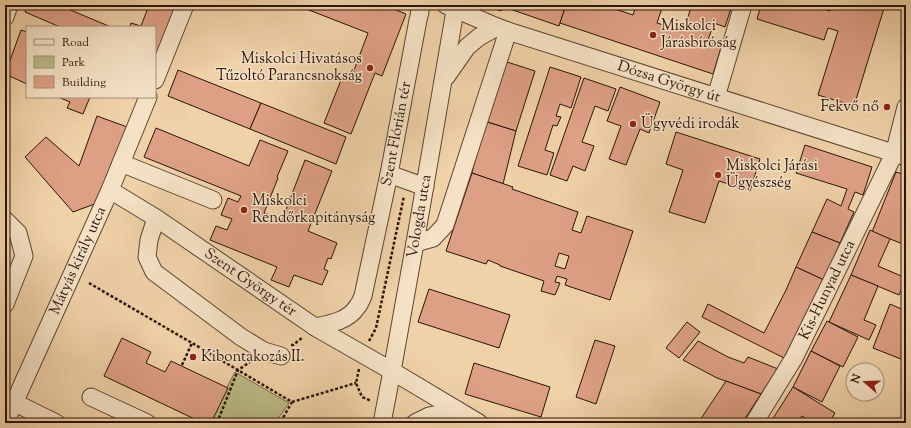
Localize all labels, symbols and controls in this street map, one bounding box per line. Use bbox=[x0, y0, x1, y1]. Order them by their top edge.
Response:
place label: Miskolci Járásbíróság bbox=[660, 16, 736, 54]
legend bbox=[26, 26, 156, 98]
marker: Miskolci Járásbíróság bbox=[648, 30, 658, 40]
text: Road bbox=[62, 34, 89, 52]
place label: Miskolci Hivatásos Tűzoltó Parancsnokság bbox=[216, 49, 362, 87]
text: Park bbox=[62, 54, 85, 72]
street label: Dózsa György út bbox=[615, 56, 723, 108]
marker: Miskolci Hivatásos Tűzoltó Parancsnokság bbox=[365, 63, 375, 73]
text: Building bbox=[62, 74, 106, 92]
street label: Szent Flórián tér bbox=[376, 79, 417, 188]
place label: Fekvő nő bbox=[820, 97, 879, 118]
marker: Fekvő nő bbox=[882, 102, 892, 112]
place label: Ügyvédi irodák bbox=[641, 113, 740, 135]
marker: Ügyvédi irodák bbox=[628, 119, 638, 129]
place label: Miskolci Járási Ügyészség bbox=[726, 156, 818, 194]
marker: Miskolci Járási Ügyészség bbox=[713, 170, 723, 180]
street label: Vologda utca bbox=[402, 173, 437, 260]
place label: Miskolci Rendőrkapitányság bbox=[252, 191, 375, 229]
street label: Mátyás király utca bbox=[45, 203, 112, 318]
marker: Miskolci Rendőrkapitányság bbox=[239, 205, 249, 215]
street label: Kis-Hunyad utca bbox=[794, 237, 861, 343]
street label: Szent György tér bbox=[200, 243, 301, 322]
place label: Kibontakozás II. bbox=[201, 347, 305, 368]
marker: Kibontakozás II. bbox=[188, 352, 198, 362]
north arrow bbox=[845, 362, 885, 402]
text: N bbox=[847, 372, 866, 387]

